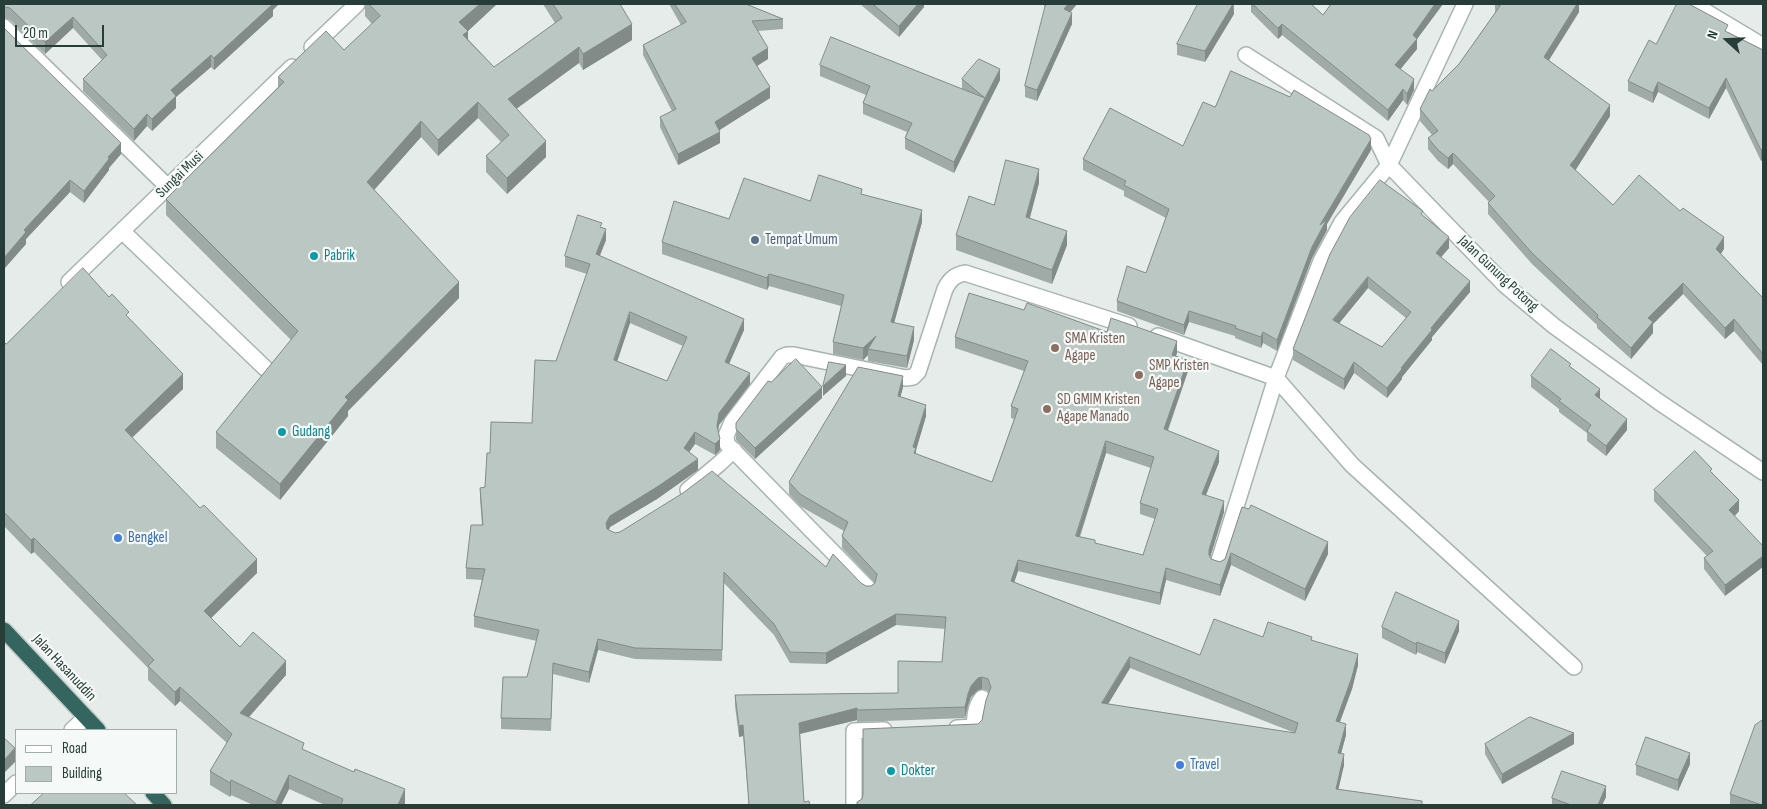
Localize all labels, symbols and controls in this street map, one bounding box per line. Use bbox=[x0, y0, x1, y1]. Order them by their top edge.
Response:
scale bar bbox=[18, 15, 106, 47]
north arrow bbox=[1702, 15, 1752, 65]
text: 20 m bbox=[23, 24, 48, 43]
text: N bbox=[1703, 28, 1722, 41]
street label: Sungai Musi bbox=[152, 148, 208, 202]
place label: Tempat Umum bbox=[765, 231, 838, 249]
street label: Jalan Gunung Potong bbox=[1454, 232, 1542, 316]
marker: Tempat Umum bbox=[749, 234, 761, 246]
place label: Pabrik bbox=[324, 247, 355, 265]
marker: Pabrik bbox=[308, 250, 320, 262]
place label: SMA Kristen Agape bbox=[1065, 330, 1125, 365]
marker: SMA Kristen Agape bbox=[1049, 342, 1061, 354]
place label: SMP Kristen Agape bbox=[1149, 357, 1209, 392]
marker: SMP Kristen Agape bbox=[1133, 369, 1145, 381]
place label: SD GMIM Kristen Agape Manado bbox=[1057, 391, 1140, 426]
marker: SD GMIM Kristen Agape Manado bbox=[1041, 403, 1053, 415]
place label: Gudang bbox=[292, 423, 330, 441]
marker: Gudang bbox=[276, 426, 288, 438]
place label: Bengkel bbox=[128, 529, 167, 547]
marker: Bengkel bbox=[112, 532, 124, 544]
street label: Jalan Hasanuddin bbox=[28, 631, 100, 705]
legend bbox=[15, 729, 178, 794]
text: Road bbox=[62, 739, 87, 758]
place label: Travel bbox=[1190, 756, 1219, 774]
marker: Travel bbox=[1174, 759, 1186, 771]
place label: Dokter bbox=[901, 762, 935, 780]
text: Building bbox=[62, 764, 102, 783]
marker: Dokter bbox=[885, 765, 897, 777]

